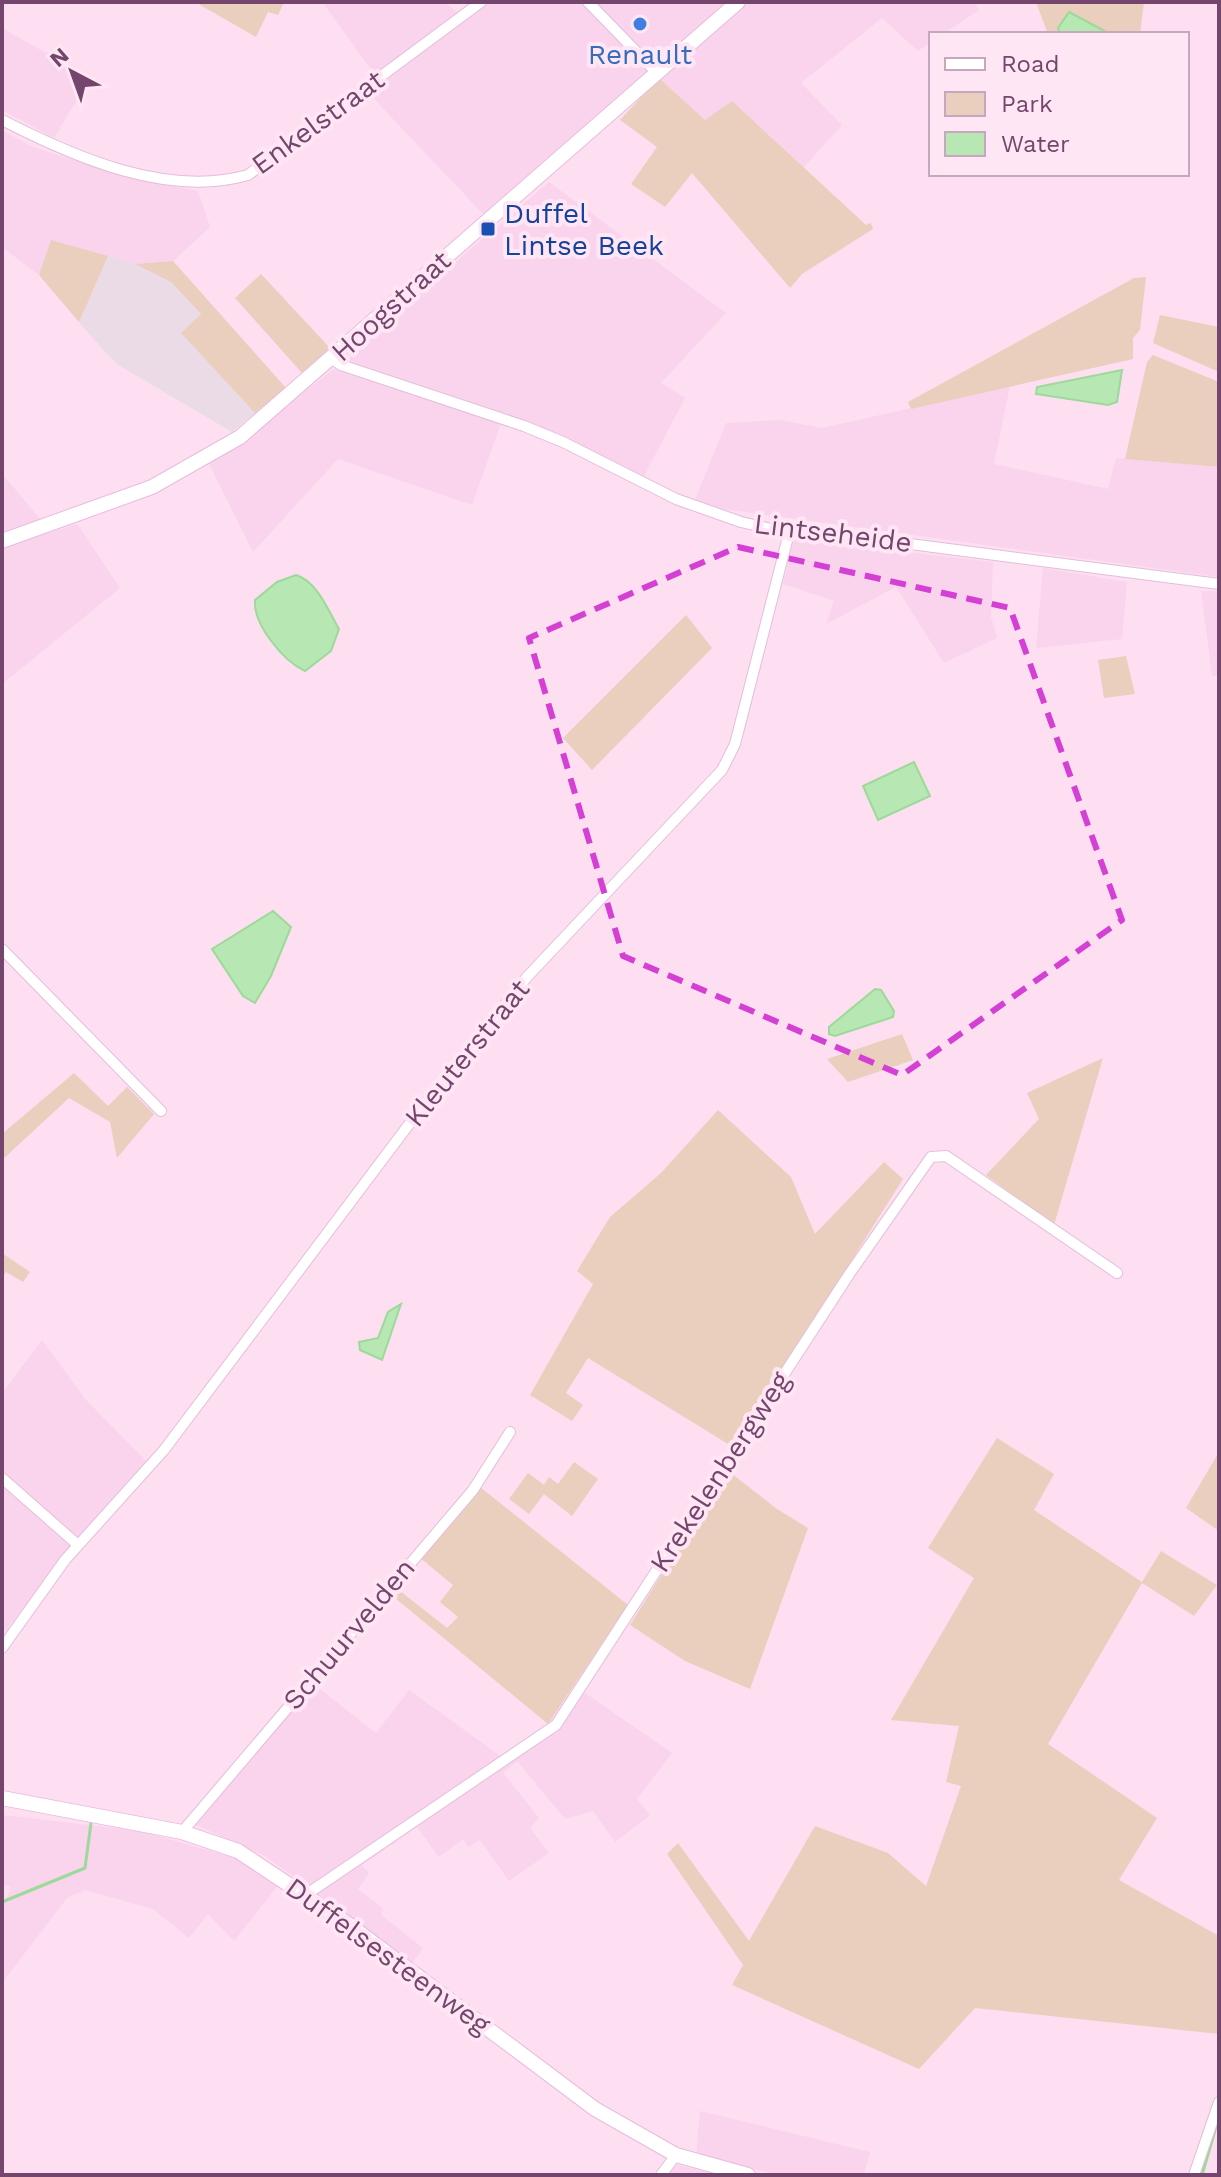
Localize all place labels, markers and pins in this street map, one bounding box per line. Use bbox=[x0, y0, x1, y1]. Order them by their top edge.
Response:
marker: Renault bbox=[631, 15, 649, 33]
place label: Renault bbox=[588, 38, 693, 71]
place label: Duffel Lintse Beek bbox=[504, 197, 664, 262]
marker: Duffel Lintse Beek bbox=[479, 220, 497, 238]

